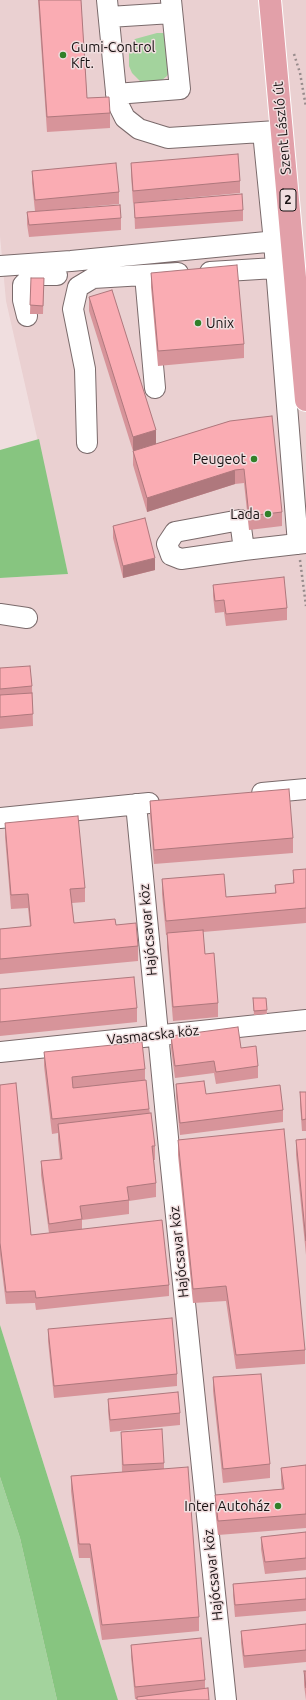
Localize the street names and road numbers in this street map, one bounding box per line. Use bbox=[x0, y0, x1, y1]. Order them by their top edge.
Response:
street label: Szent László út bbox=[270, 81, 294, 175]
road number: 2 bbox=[280, 189, 296, 211]
street label: Hajócsavar köz bbox=[136, 883, 160, 977]
street label: Vasmacska köz bbox=[106, 1022, 200, 1048]
street label: Hajócsavar köz bbox=[166, 1205, 192, 1299]
street label: Hajócsavar köz bbox=[200, 1528, 226, 1622]

